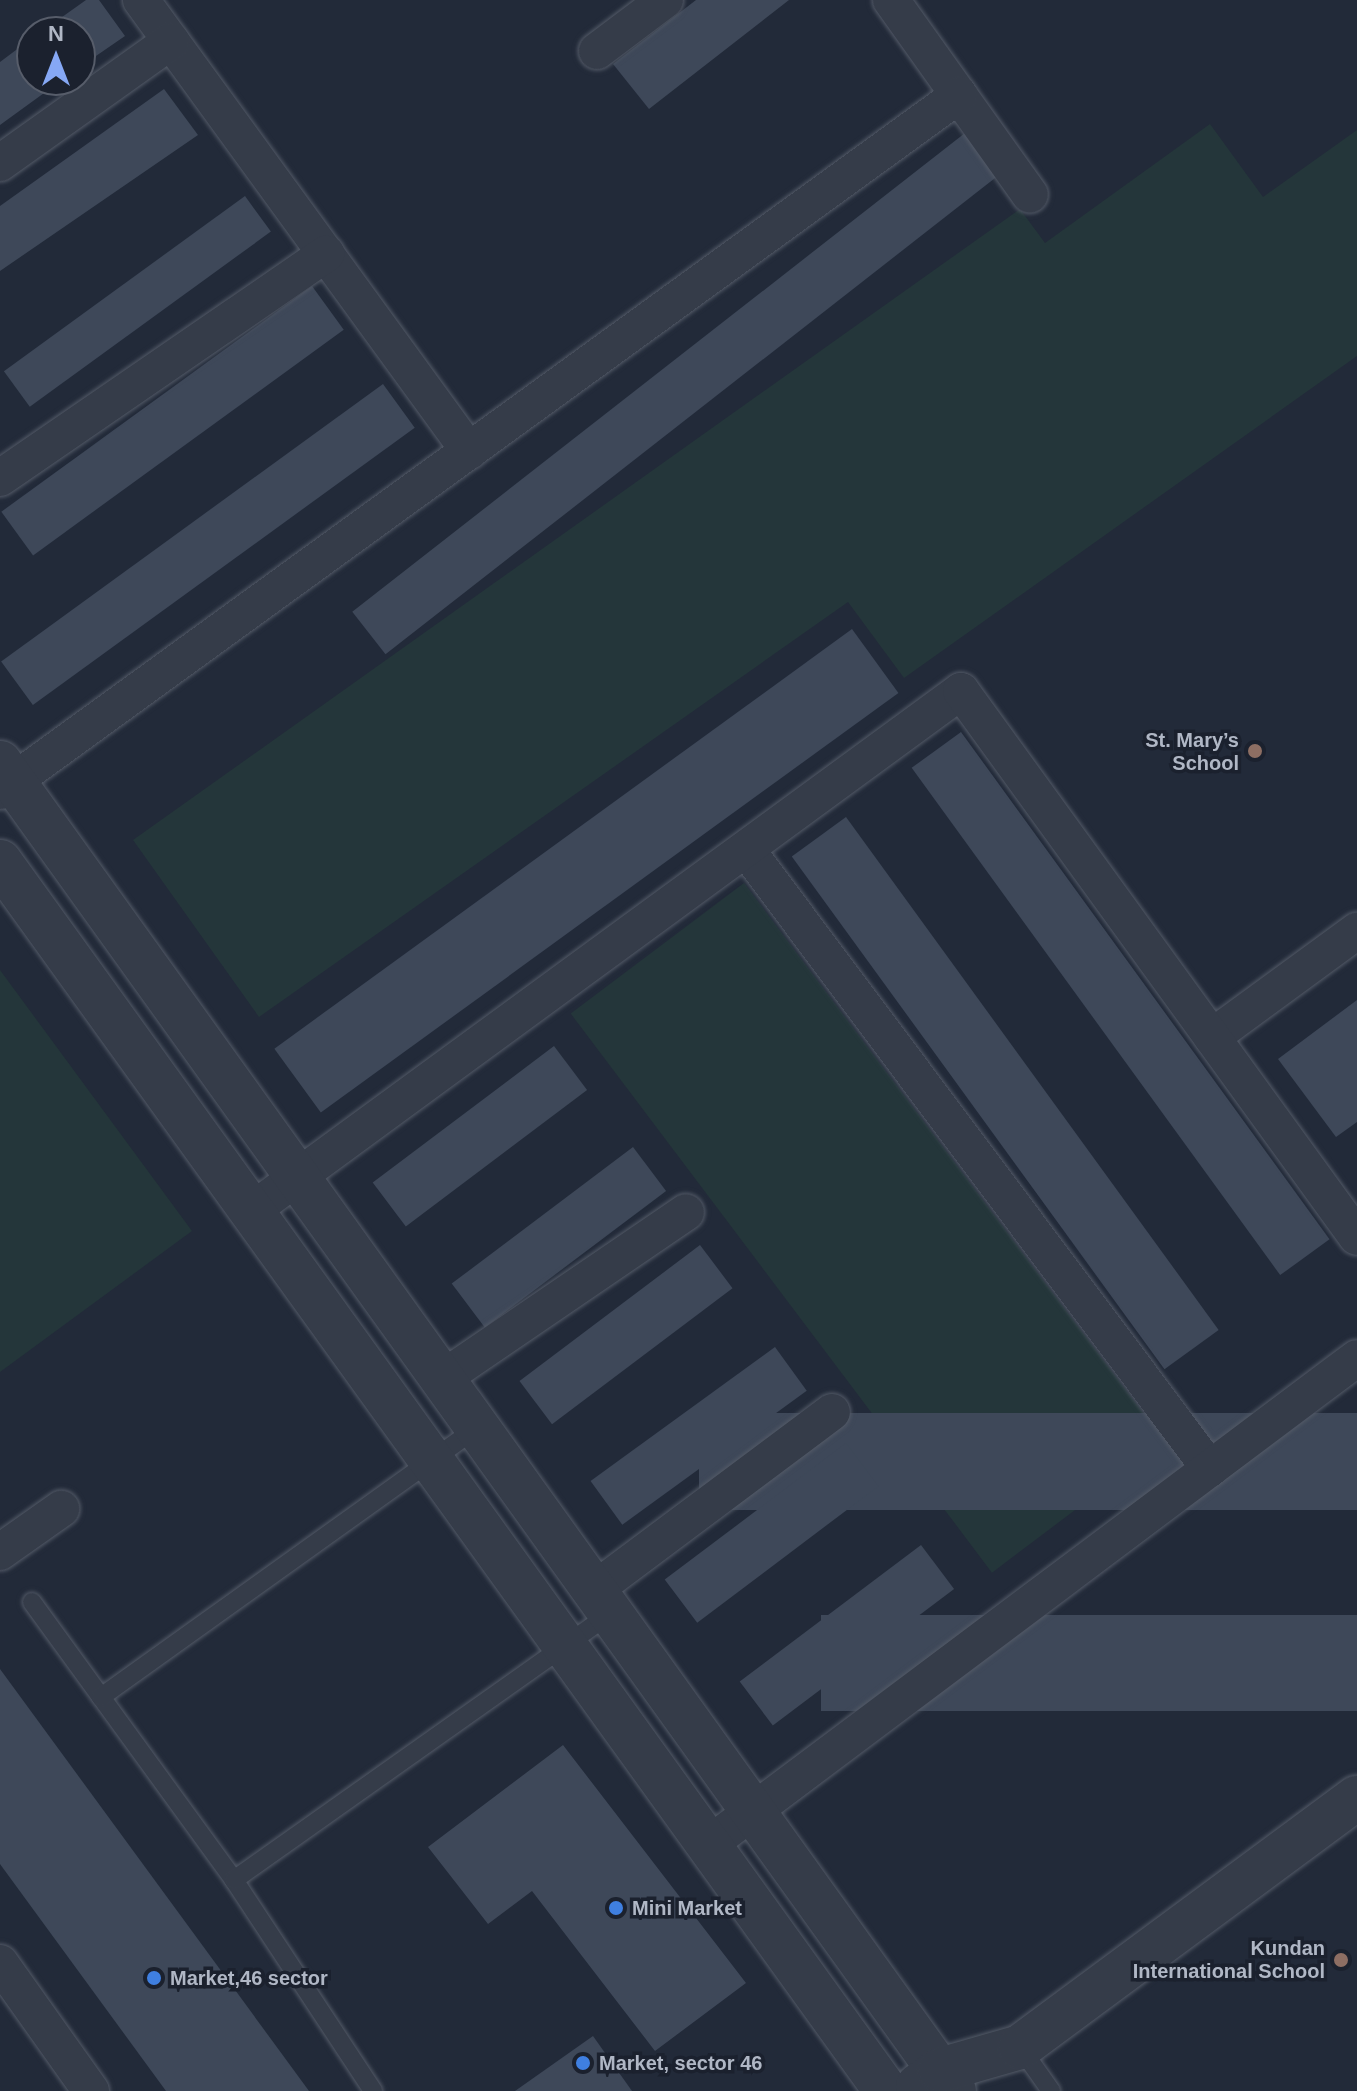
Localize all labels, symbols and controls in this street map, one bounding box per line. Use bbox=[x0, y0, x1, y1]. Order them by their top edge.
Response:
north arrow bbox=[16, 16, 96, 96]
text: N bbox=[48, 21, 64, 46]
place label: St. Mary’s School bbox=[1145, 728, 1239, 775]
marker: St. Mary’s School bbox=[1246, 742, 1264, 760]
place label: Mini Market bbox=[632, 1896, 742, 1920]
marker: Mini Market bbox=[607, 1899, 625, 1917]
place label: Kundan International School bbox=[1133, 1936, 1325, 1983]
marker: Kundan International School bbox=[1332, 1951, 1350, 1969]
place label: Market,46 sector bbox=[170, 1966, 328, 1990]
marker: Market,46 sector bbox=[145, 1969, 163, 1987]
place label: Market, sector 46 bbox=[599, 2051, 762, 2075]
marker: Market, sector 46 bbox=[574, 2054, 592, 2072]

